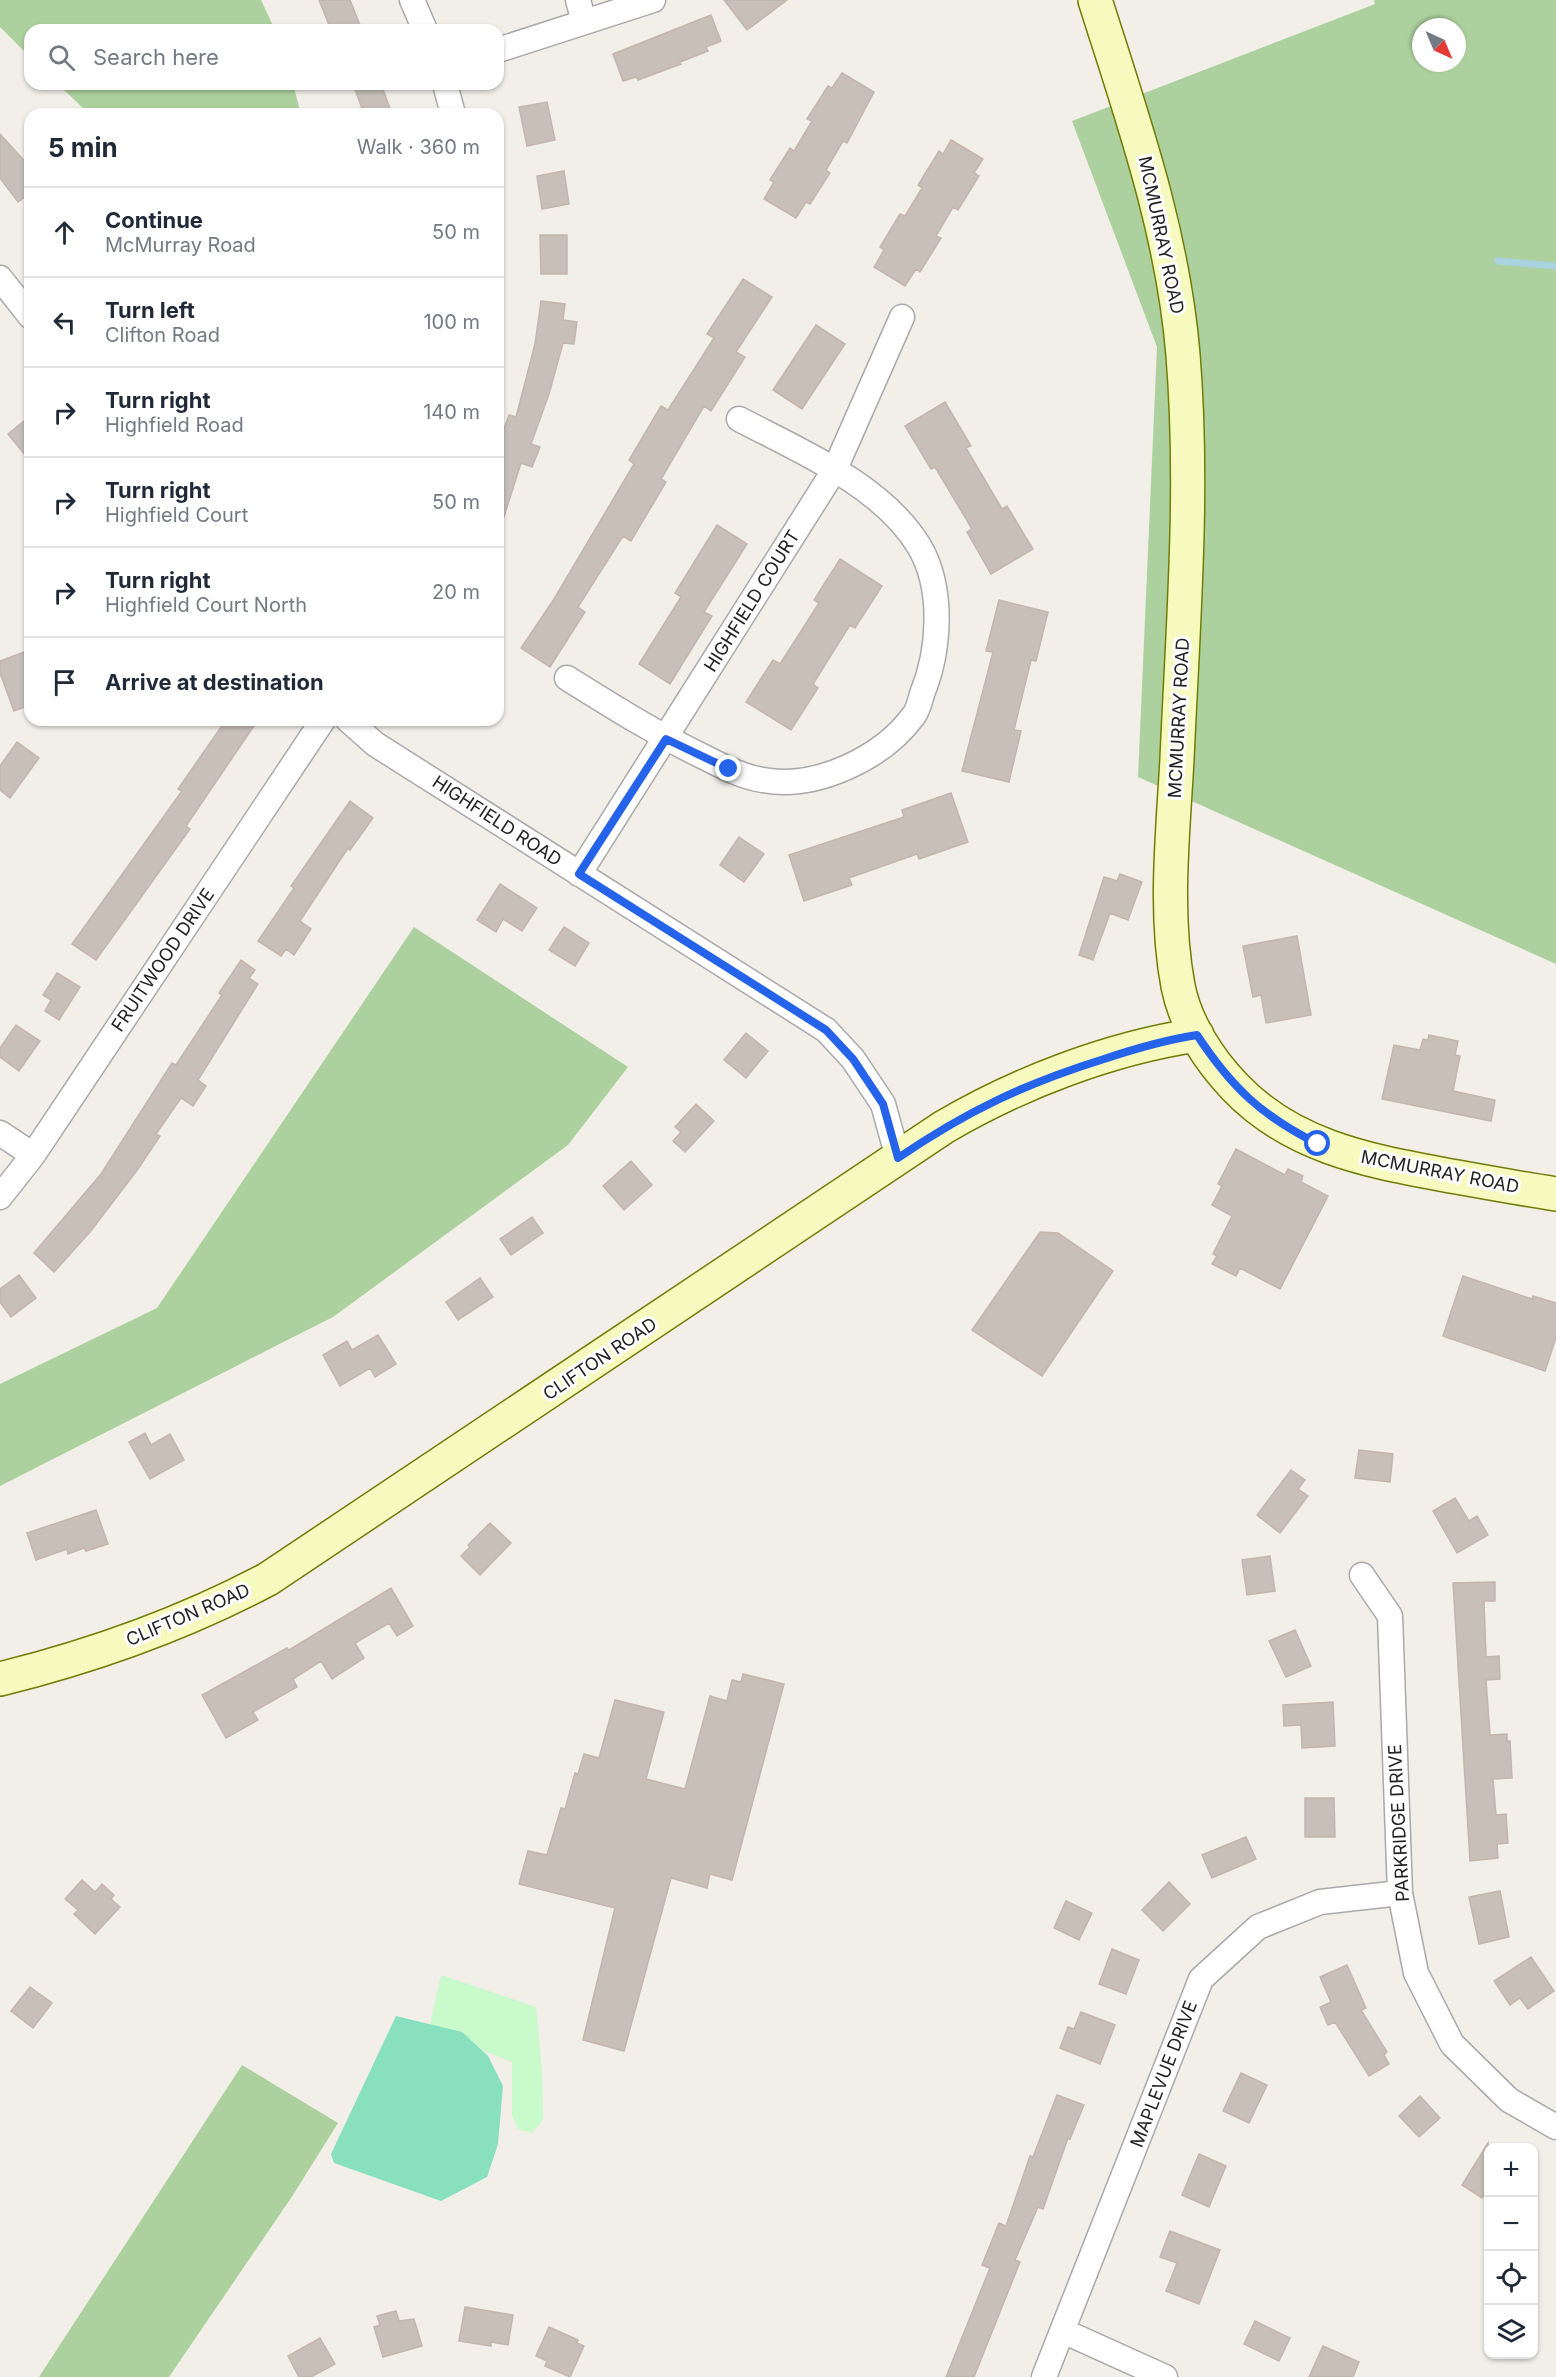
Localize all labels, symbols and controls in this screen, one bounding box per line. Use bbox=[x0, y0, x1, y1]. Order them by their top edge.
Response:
north arrow bbox=[1412, 18, 1466, 72]
search box bbox=[24, 24, 504, 90]
icon: search bbox=[45, 41, 78, 74]
text: Search here bbox=[93, 44, 219, 70]
text: 5 min bbox=[48, 132, 118, 163]
text: Walk · 360 m bbox=[357, 135, 480, 159]
street label: MCMURRAY ROAD bbox=[1135, 154, 1188, 316]
text: Continue bbox=[105, 207, 203, 233]
icon: ahead bbox=[48, 216, 81, 249]
text: 50 m bbox=[432, 220, 480, 244]
text: McMurray Road bbox=[105, 233, 256, 257]
text: Turn left bbox=[105, 297, 195, 323]
icon: left bbox=[48, 306, 81, 339]
text: 100 m bbox=[423, 310, 480, 334]
text: Clifton Road bbox=[105, 323, 220, 347]
text: Turn right bbox=[105, 387, 211, 413]
icon: right bbox=[48, 396, 81, 429]
text: 140 m bbox=[423, 400, 480, 424]
text: Highfield Road bbox=[105, 413, 244, 437]
text: Turn right bbox=[105, 477, 211, 503]
icon: right bbox=[48, 486, 81, 519]
text: 50 m bbox=[432, 490, 480, 514]
text: Highfield Court bbox=[105, 503, 248, 527]
street label: HIGHFIELD COURT bbox=[699, 526, 804, 675]
text: Turn right bbox=[105, 567, 211, 593]
icon: right bbox=[48, 576, 81, 609]
text: 20 m bbox=[432, 580, 480, 604]
text: Highfield Court North bbox=[105, 593, 307, 617]
street label: MCMURRAY ROAD bbox=[1164, 637, 1193, 799]
icon: arrive bbox=[48, 666, 81, 699]
text: Arrive at destination bbox=[105, 669, 324, 695]
route end bbox=[715, 755, 741, 781]
street label: HIGHFIELD ROAD bbox=[429, 771, 566, 870]
street label: FRUITWOOD DRIVE bbox=[107, 884, 218, 1035]
route start bbox=[1304, 1130, 1330, 1156]
street label: MCMURRAY ROAD bbox=[1359, 1146, 1521, 1197]
street label: CLIFTON ROAD bbox=[539, 1313, 660, 1404]
street label: CLIFTON ROAD bbox=[123, 1579, 253, 1650]
street label: PARKRIDGE DRIVE bbox=[1384, 1744, 1413, 1902]
street label: MAPLEVUE DRIVE bbox=[1126, 1997, 1201, 2150]
map controls bbox=[1484, 2143, 1538, 2359]
button: + bbox=[1484, 2143, 1538, 2197]
button: − bbox=[1484, 2197, 1538, 2251]
button: locate bbox=[1484, 2251, 1538, 2305]
button: layers bbox=[1484, 2305, 1538, 2359]

